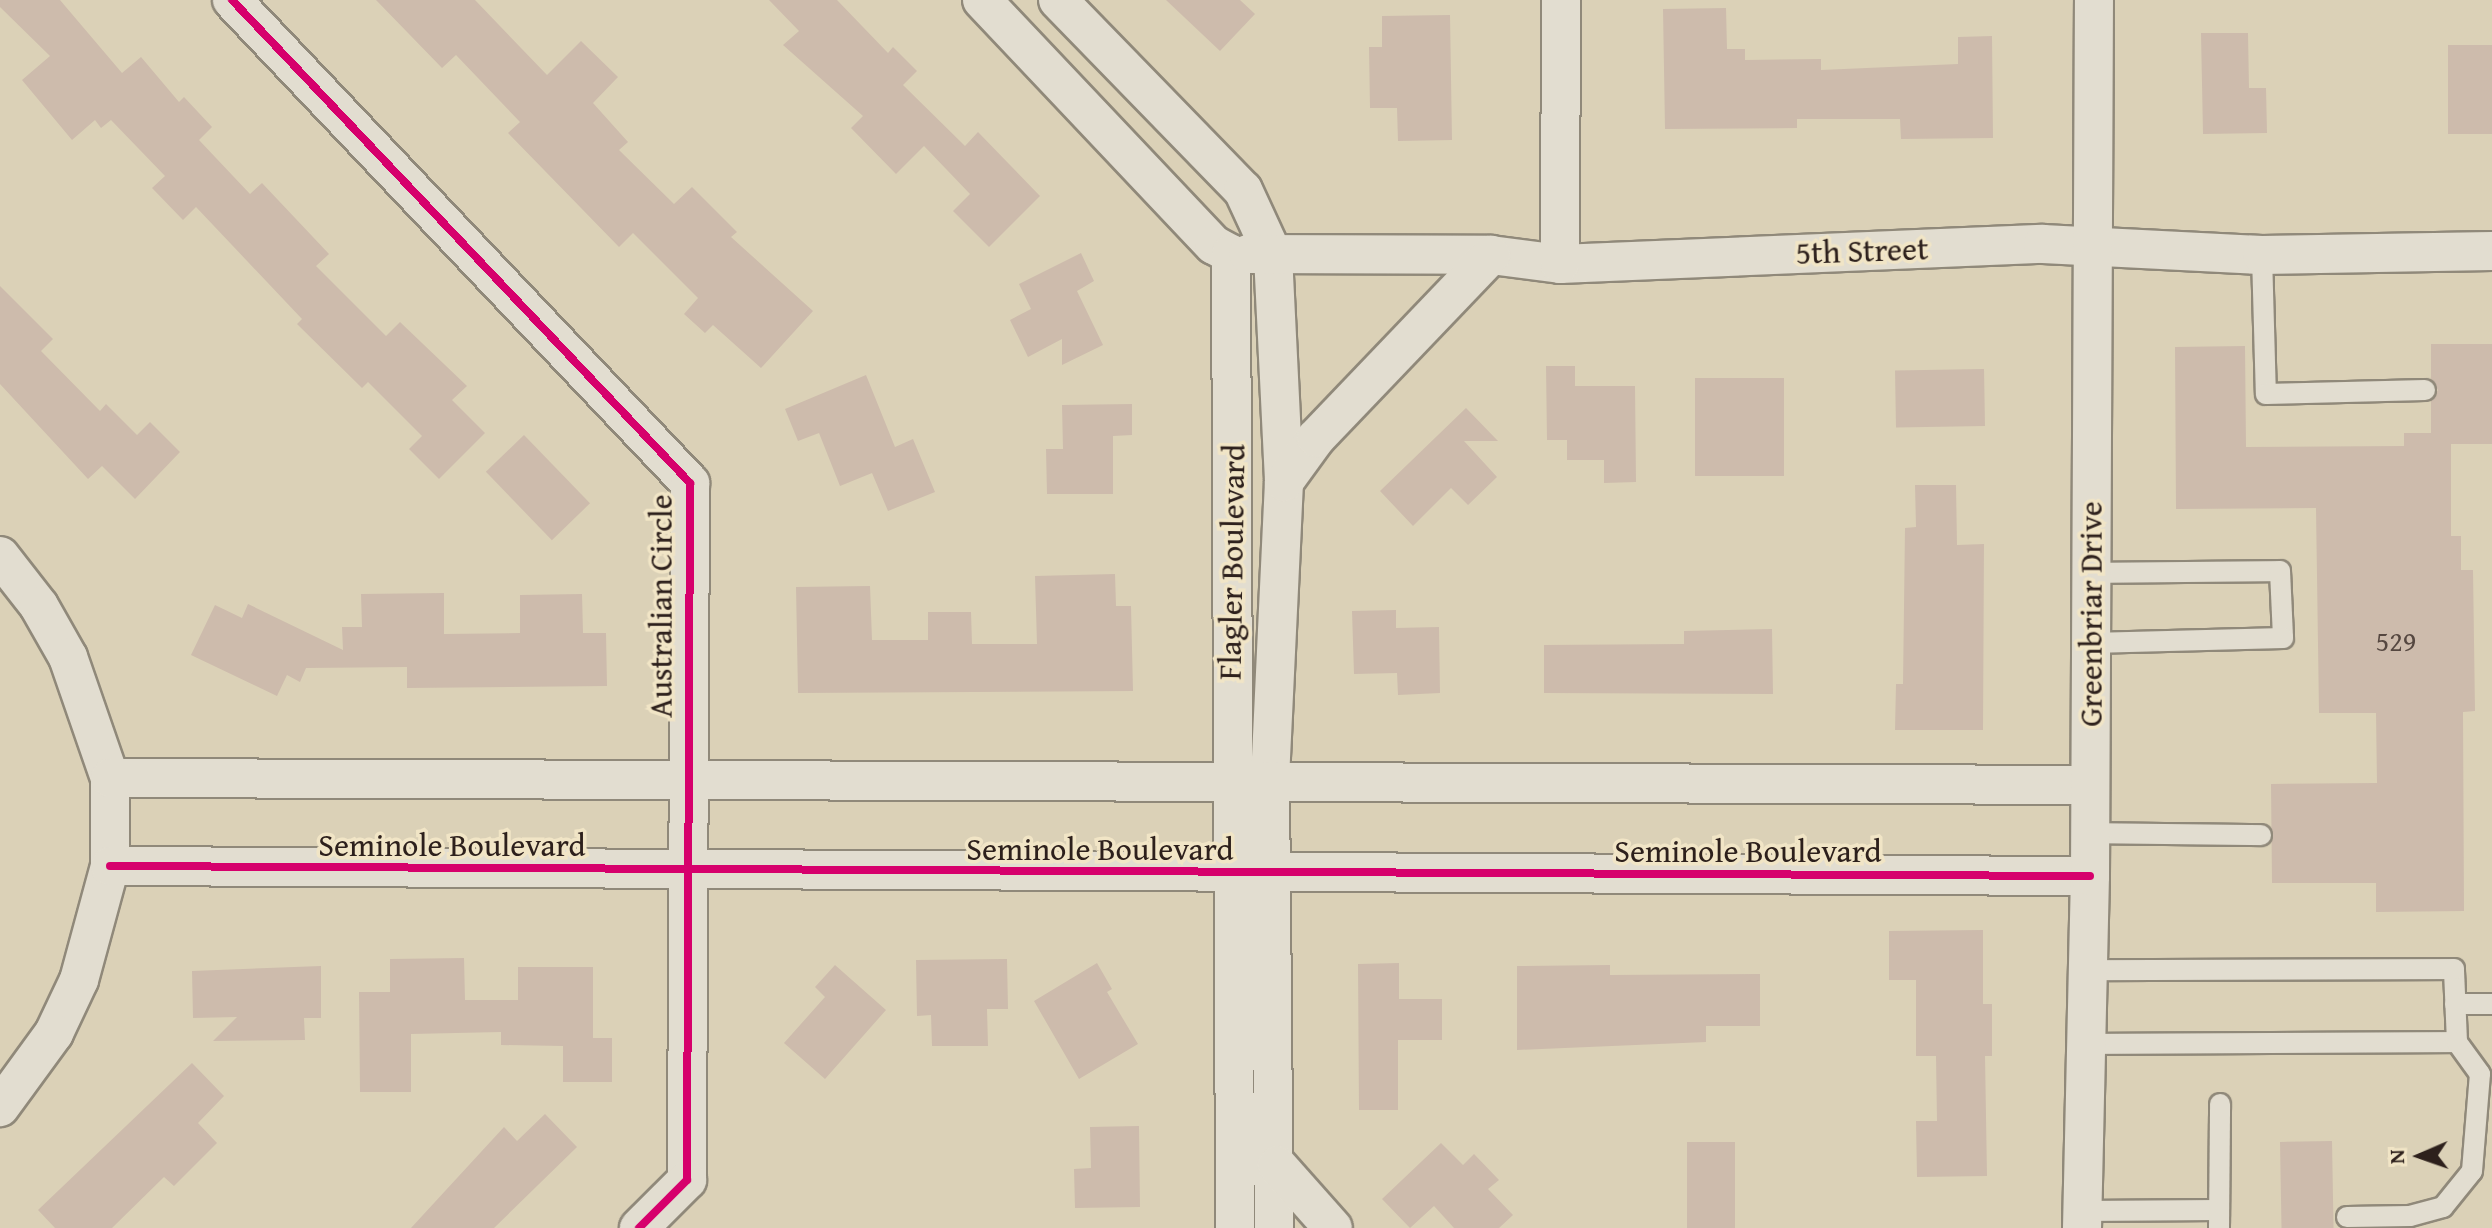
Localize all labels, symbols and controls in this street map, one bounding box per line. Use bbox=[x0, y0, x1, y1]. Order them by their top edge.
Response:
street label: 5th Street bbox=[1795, 229, 1929, 273]
street label: Flagler Boulevard bbox=[1211, 444, 1253, 680]
street label: Australian Circle bbox=[642, 494, 680, 718]
street label: Greenbriar Drive bbox=[2072, 501, 2110, 727]
house number: 529 bbox=[2376, 624, 2416, 658]
street label: Seminole Boulevard bbox=[318, 826, 586, 864]
street label: Seminole Boulevard bbox=[966, 830, 1234, 868]
street label: Seminole Boulevard bbox=[1614, 832, 1882, 870]
north arrow bbox=[2380, 1116, 2460, 1196]
text: N bbox=[2380, 1149, 2412, 1165]

